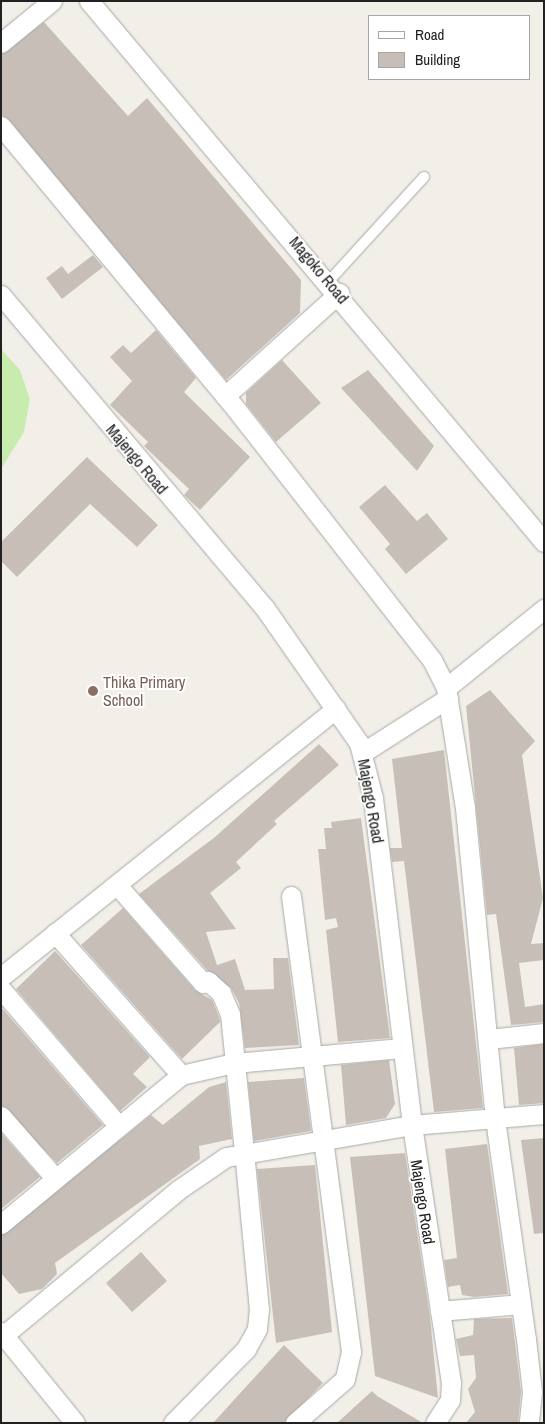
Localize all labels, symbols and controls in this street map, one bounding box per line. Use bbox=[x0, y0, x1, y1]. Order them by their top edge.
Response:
legend bbox=[368, 15, 530, 80]
text: Road bbox=[415, 24, 444, 45]
text: Building bbox=[415, 49, 460, 70]
street label: Magoko Road bbox=[285, 233, 353, 307]
street label: Majengo Road bbox=[102, 420, 172, 498]
place label: Thika Primary School bbox=[103, 672, 185, 710]
marker: Thika Primary School bbox=[87, 685, 99, 697]
street label: Majengo Road bbox=[354, 757, 388, 845]
street label: Majengo Road bbox=[407, 1158, 439, 1246]

